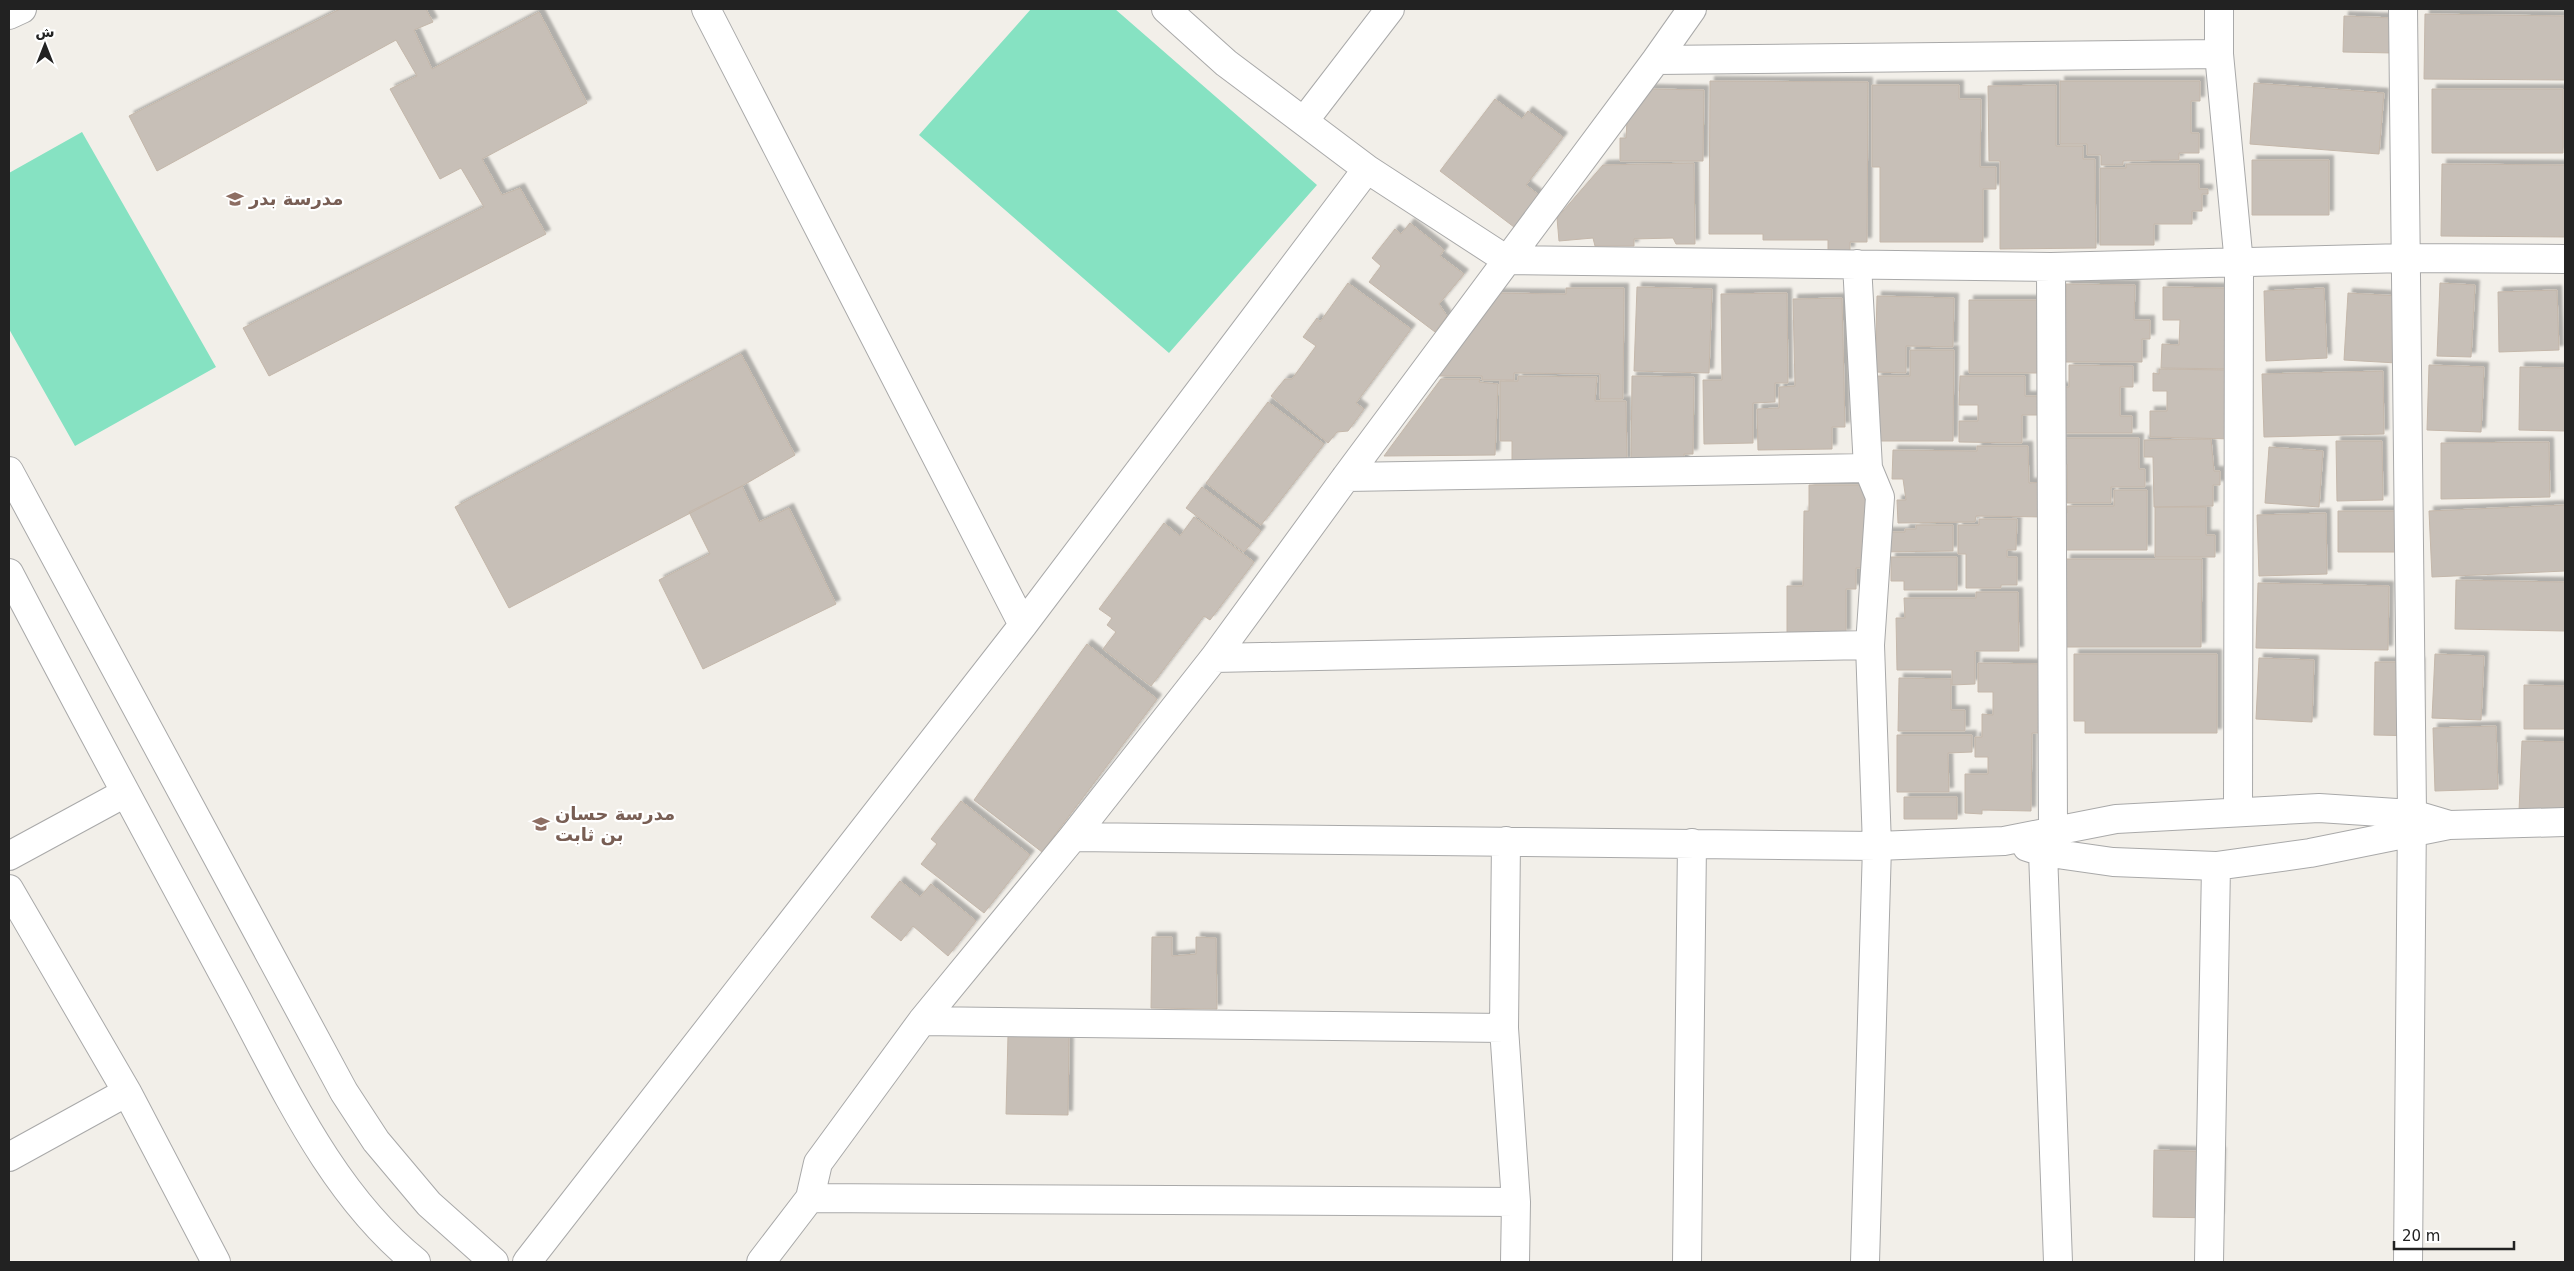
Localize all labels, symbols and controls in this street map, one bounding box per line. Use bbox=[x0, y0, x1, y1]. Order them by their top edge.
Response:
north arrow bbox=[20, 20, 70, 70]
text: ش bbox=[35, 24, 55, 40]
place label: مدرسة بدر bbox=[248, 188, 343, 209]
school or university icon: مدرسة بدر bbox=[225, 189, 245, 209]
place label: مدرسة حسان بن ثابت bbox=[555, 803, 675, 846]
school or university icon: مدرسة حسان بن ثابت bbox=[531, 814, 551, 834]
scale bar bbox=[2394, 1218, 2514, 1250]
text: 20 m bbox=[2402, 1227, 2440, 1245]

